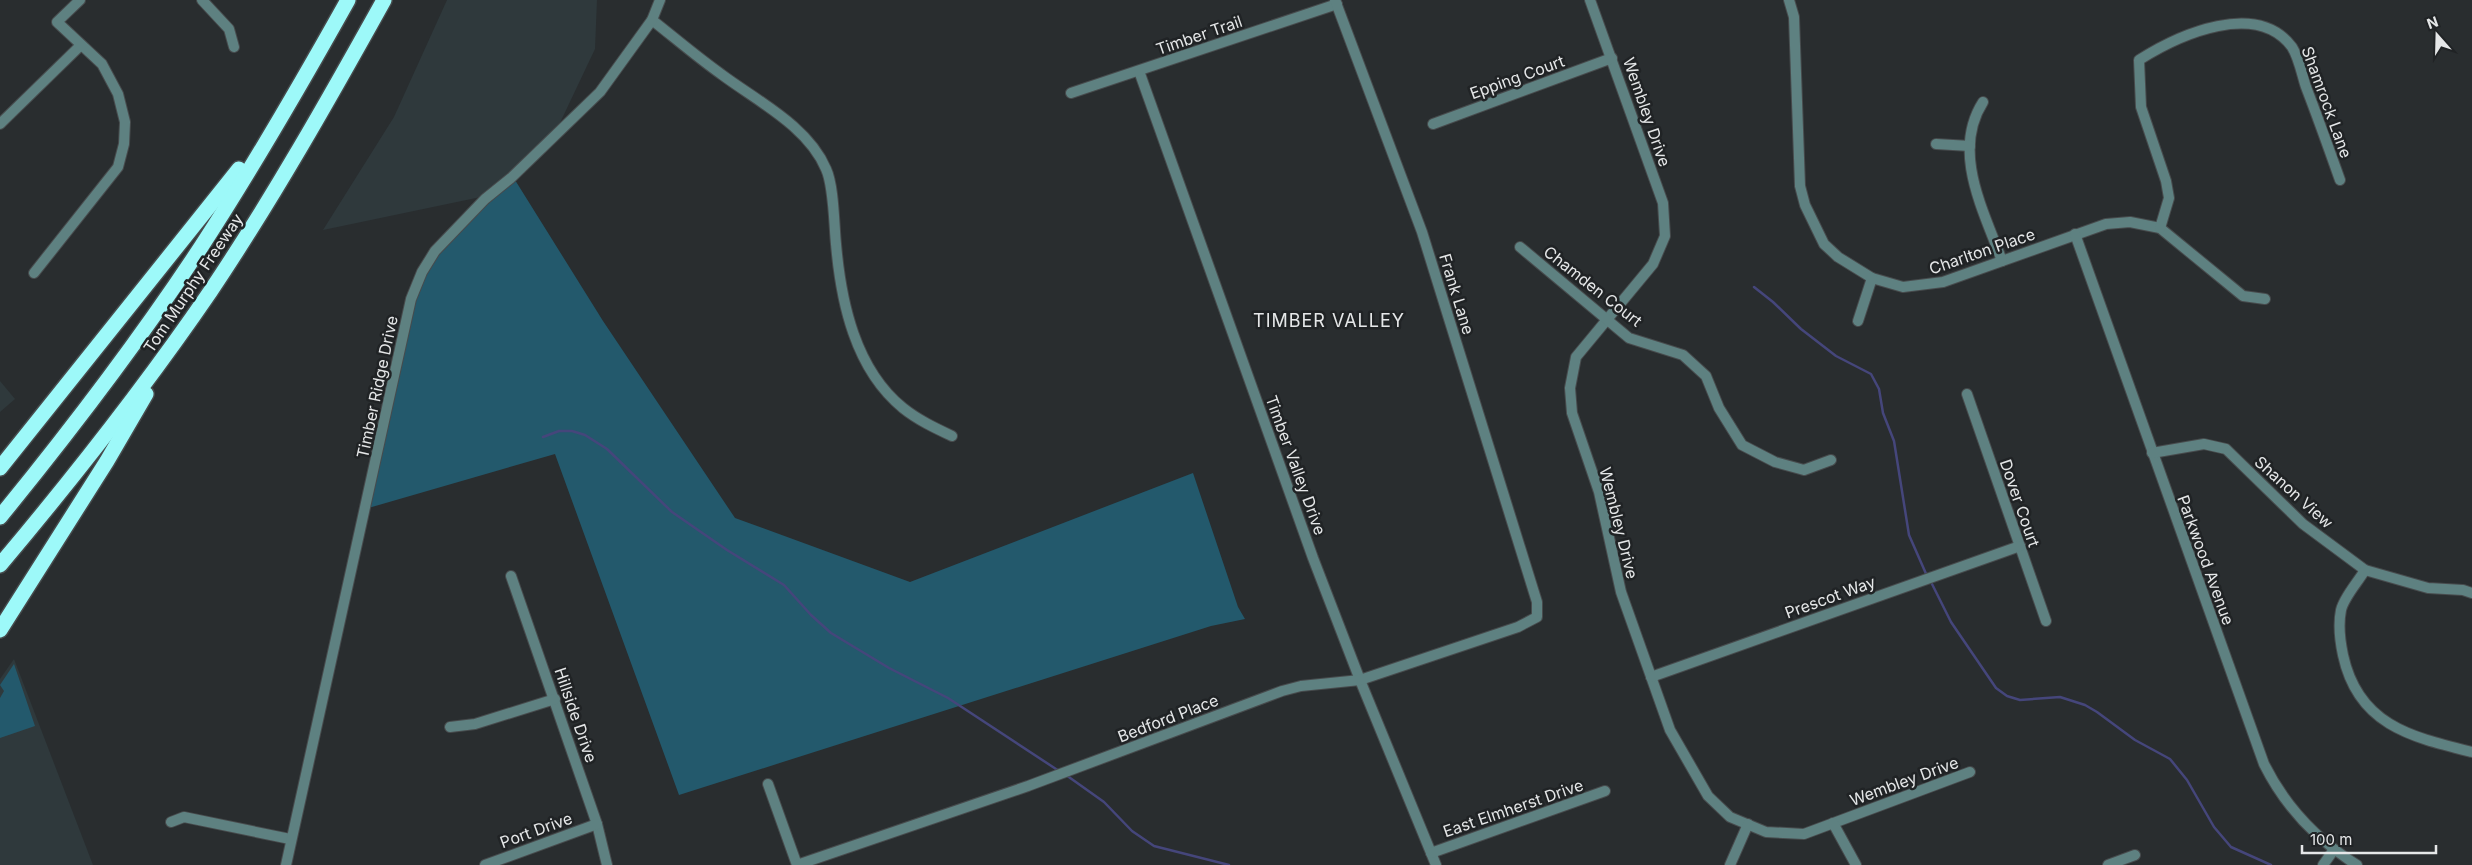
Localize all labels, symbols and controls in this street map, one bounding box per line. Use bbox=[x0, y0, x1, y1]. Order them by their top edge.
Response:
north arrow bbox=[2412, 10, 2462, 60]
street label: Timber Trail bbox=[1153, 11, 1245, 59]
text: N bbox=[2424, 13, 2440, 32]
street label: Shamrock Lane bbox=[2298, 43, 2356, 161]
street label: Epping Court bbox=[1467, 51, 1567, 103]
street label: Wembley Drive bbox=[1619, 55, 1675, 169]
street label: Tom Murphy Freeway bbox=[139, 209, 247, 357]
street label: Charlton Place bbox=[1926, 224, 2038, 278]
street label: Chamden Court bbox=[1540, 241, 1646, 331]
street label: Frank Lane bbox=[1435, 251, 1479, 337]
district label: TIMBER VALLEY bbox=[1253, 310, 1405, 331]
street label: Timber Ridge Drive bbox=[352, 314, 402, 460]
street label: Timber Valley Drive bbox=[1261, 392, 1331, 538]
street label: Shanon View bbox=[2251, 452, 2337, 532]
street label: Dover Court bbox=[1996, 456, 2044, 550]
street label: Wembley Drive bbox=[1595, 465, 1643, 581]
street label: Parkwood Avenue bbox=[2173, 492, 2239, 628]
street label: Prescot Way bbox=[1782, 571, 1878, 623]
street label: Hillside Drive bbox=[550, 665, 602, 765]
street label: Bedford Place bbox=[1115, 690, 1221, 746]
street label: Wembley Drive bbox=[1847, 752, 1961, 810]
street label: East Elmherst Drive bbox=[1440, 775, 1586, 841]
street label: Port Drive bbox=[497, 808, 575, 852]
scale bar bbox=[2302, 822, 2436, 854]
text: 100 m bbox=[2310, 830, 2352, 849]

